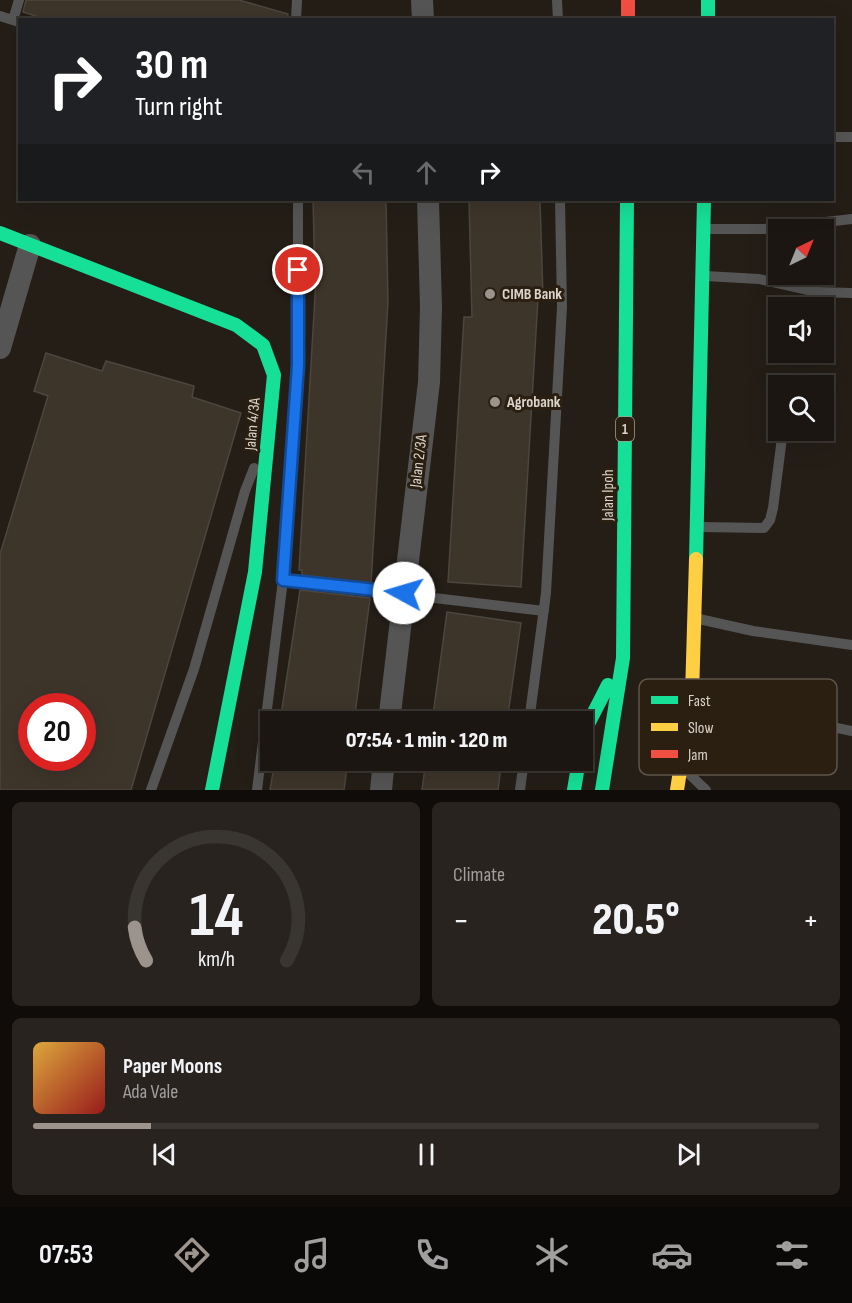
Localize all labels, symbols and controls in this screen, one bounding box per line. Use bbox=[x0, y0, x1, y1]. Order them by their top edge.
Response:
text: 30 m bbox=[135, 40, 208, 91]
icon: right bbox=[36, 42, 114, 120]
text: Turn right bbox=[135, 91, 222, 123]
icon: left bbox=[347, 156, 380, 189]
icon: ahead bbox=[410, 156, 443, 189]
icon: right bbox=[473, 156, 506, 189]
north arrow bbox=[768, 219, 834, 285]
map controls bbox=[768, 219, 834, 441]
pin bbox=[272, 244, 323, 295]
icon: arrive bbox=[281, 253, 314, 286]
place label: CIMB Bank bbox=[502, 285, 562, 304]
marker: CIMB Bank bbox=[483, 287, 497, 301]
button: sound bbox=[768, 297, 834, 363]
button: search bbox=[768, 375, 834, 441]
place label: Agrobank bbox=[506, 393, 561, 412]
marker: Agrobank bbox=[488, 395, 502, 409]
street label: Jalan 4/3A bbox=[241, 397, 265, 452]
road number: 1 bbox=[616, 417, 634, 441]
street label: Jalan 2/3A bbox=[406, 433, 432, 490]
street label: Jalan Ipoh bbox=[599, 469, 618, 522]
position arrow bbox=[372, 561, 436, 625]
legend bbox=[639, 679, 837, 775]
text: Fast bbox=[688, 692, 711, 711]
speed limit sign: 20 bbox=[18, 693, 96, 771]
text: Slow bbox=[688, 719, 713, 738]
text: 07:54 · 1 min · 120 m bbox=[346, 727, 507, 754]
text: Jam bbox=[687, 746, 708, 765]
text: Climate bbox=[453, 863, 505, 887]
text: 14 bbox=[189, 879, 243, 954]
text: 20.5° bbox=[592, 893, 680, 948]
text: − bbox=[453, 901, 469, 941]
text: + bbox=[803, 901, 819, 941]
text: km/h bbox=[197, 947, 235, 972]
text: Paper Moons bbox=[123, 1053, 222, 1080]
text: Ada Vale bbox=[123, 1080, 178, 1104]
icon: previous bbox=[148, 1138, 181, 1171]
icon: pause bbox=[410, 1138, 443, 1171]
icon: next bbox=[672, 1138, 705, 1171]
icon: directions bbox=[171, 1234, 213, 1276]
icon: music bbox=[291, 1234, 333, 1276]
icon: phone bbox=[411, 1234, 453, 1276]
icon: climate bbox=[531, 1234, 573, 1276]
icon: car bbox=[651, 1234, 693, 1276]
icon: filters bbox=[771, 1234, 813, 1276]
text: 07:53 bbox=[39, 1239, 93, 1271]

